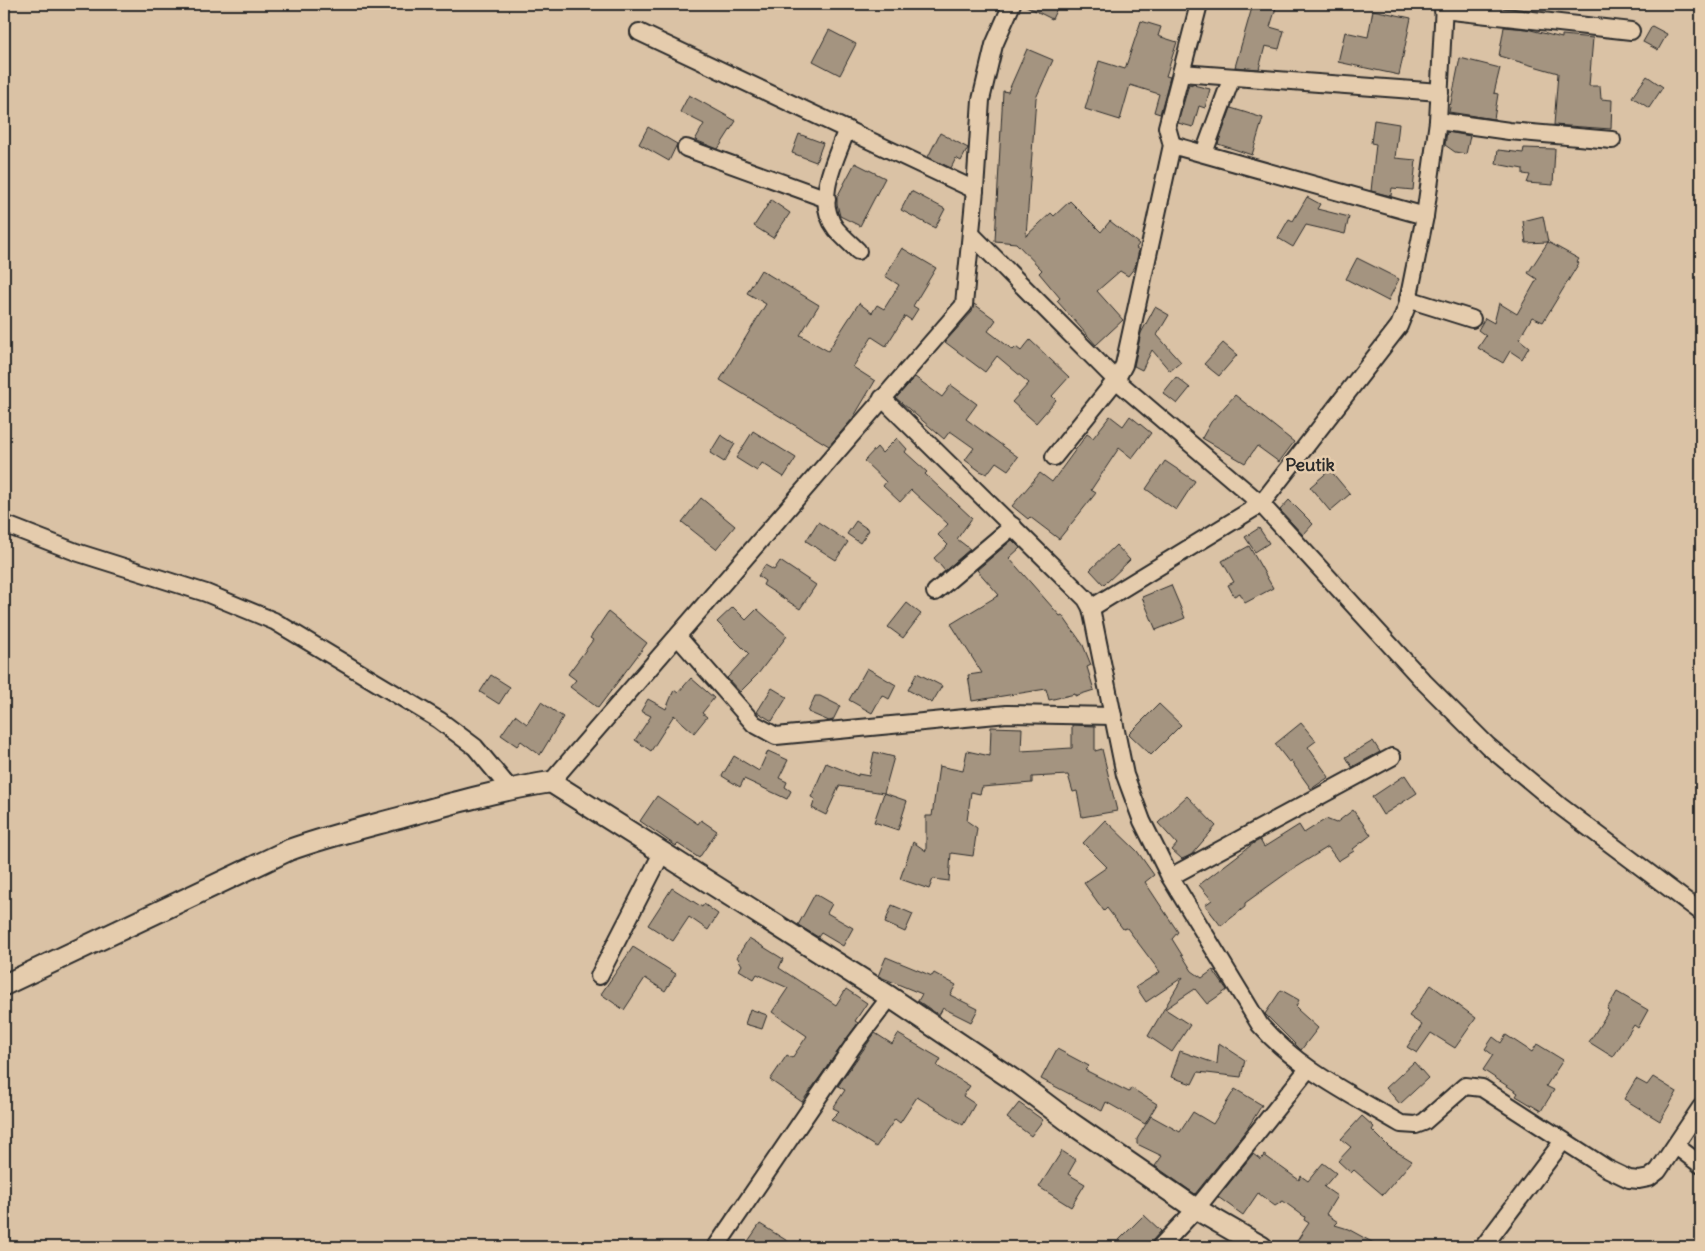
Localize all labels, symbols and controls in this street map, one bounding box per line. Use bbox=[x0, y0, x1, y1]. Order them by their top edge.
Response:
district label: Peutik bbox=[1285, 453, 1335, 476]

